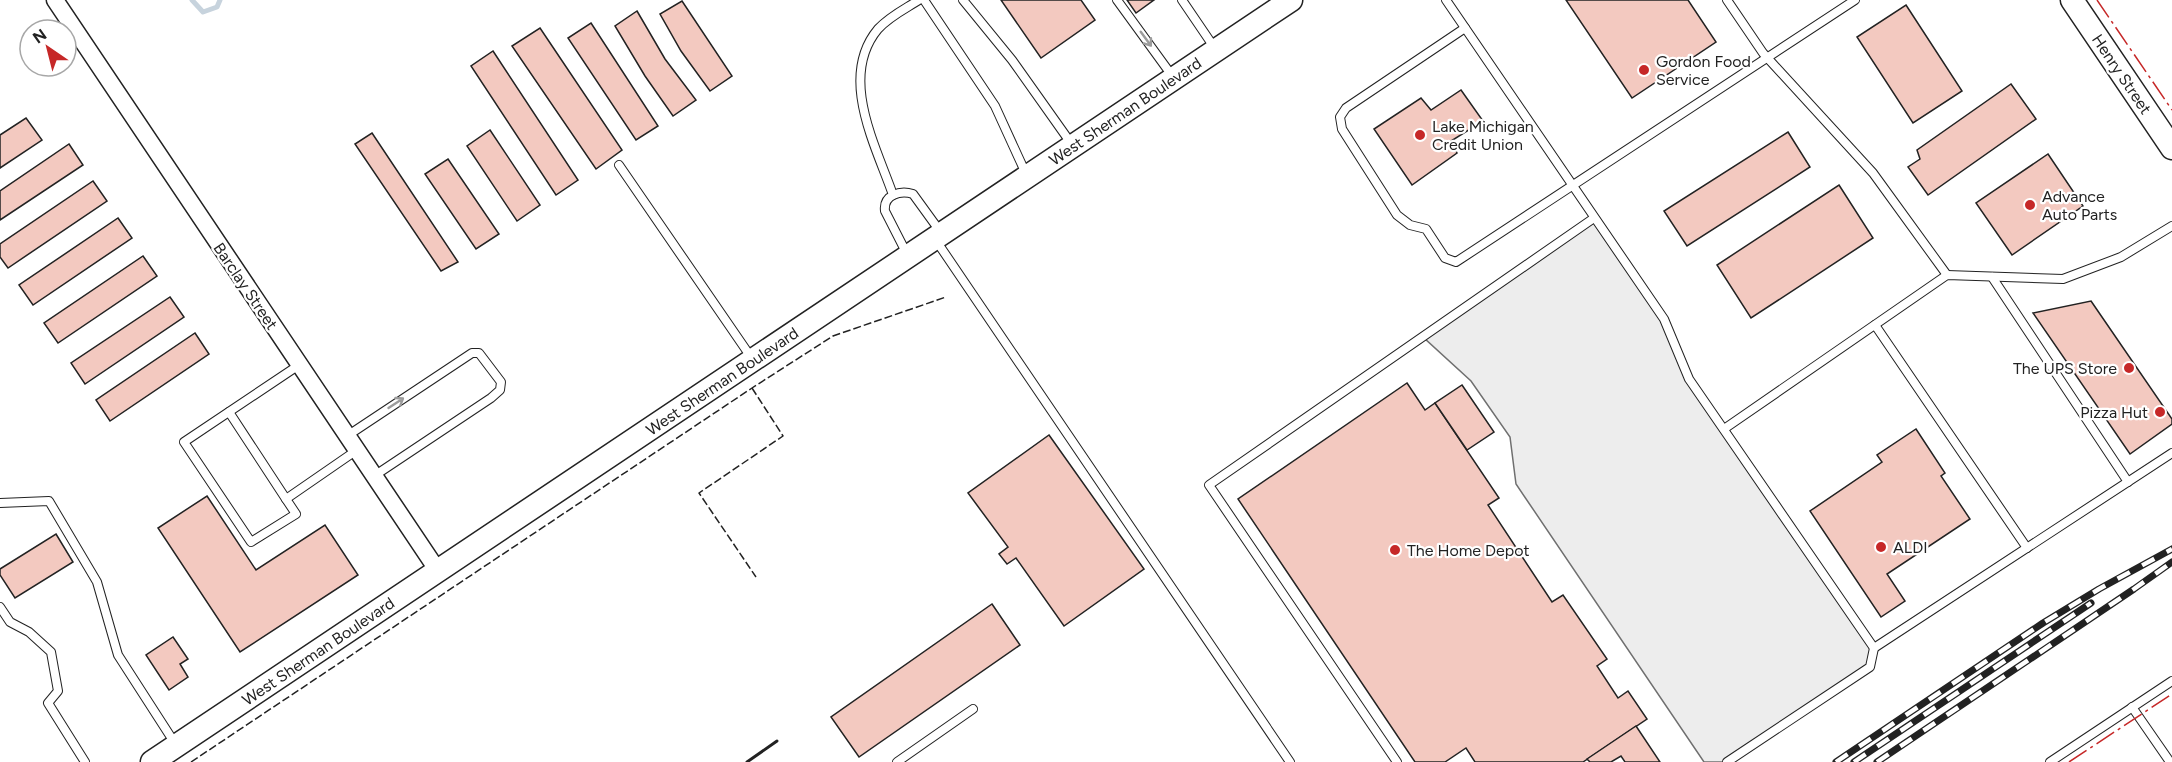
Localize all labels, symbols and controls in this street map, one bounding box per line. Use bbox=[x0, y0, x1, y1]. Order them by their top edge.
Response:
north arrow bbox=[18, 18, 78, 78]
text: N bbox=[29, 25, 50, 47]
one-way arrow bbox=[1139, 31, 1152, 47]
street label: Henry Street bbox=[2088, 31, 2155, 118]
place label: Gordon Food Service bbox=[1656, 52, 1751, 89]
street label: West Sherman Boulevard bbox=[1046, 53, 1205, 169]
marker: Gordon Food Service bbox=[1637, 63, 1651, 77]
place label: Lake Michigan Credit Union bbox=[1432, 117, 1534, 154]
marker: Lake Michigan Credit Union bbox=[1413, 128, 1427, 142]
place label: Advance Auto Parts bbox=[2042, 187, 2117, 224]
marker: Advance Auto Parts bbox=[2023, 198, 2037, 212]
street label: Barclay Street bbox=[210, 239, 282, 333]
street label: West Sherman Boulevard bbox=[643, 323, 802, 439]
place label: The UPS Store bbox=[2013, 359, 2117, 378]
marker: The UPS Store bbox=[2122, 361, 2136, 375]
one-way arrow bbox=[387, 397, 404, 409]
place label: Pizza Hut bbox=[2080, 403, 2148, 422]
marker: Pizza Hut bbox=[2153, 405, 2167, 419]
place label: ALDI bbox=[1893, 538, 1928, 557]
marker: ALDI bbox=[1874, 540, 1888, 554]
place label: The Home Depot bbox=[1407, 541, 1530, 560]
marker: The Home Depot bbox=[1388, 543, 1402, 557]
street label: West Sherman Boulevard bbox=[239, 593, 398, 709]

